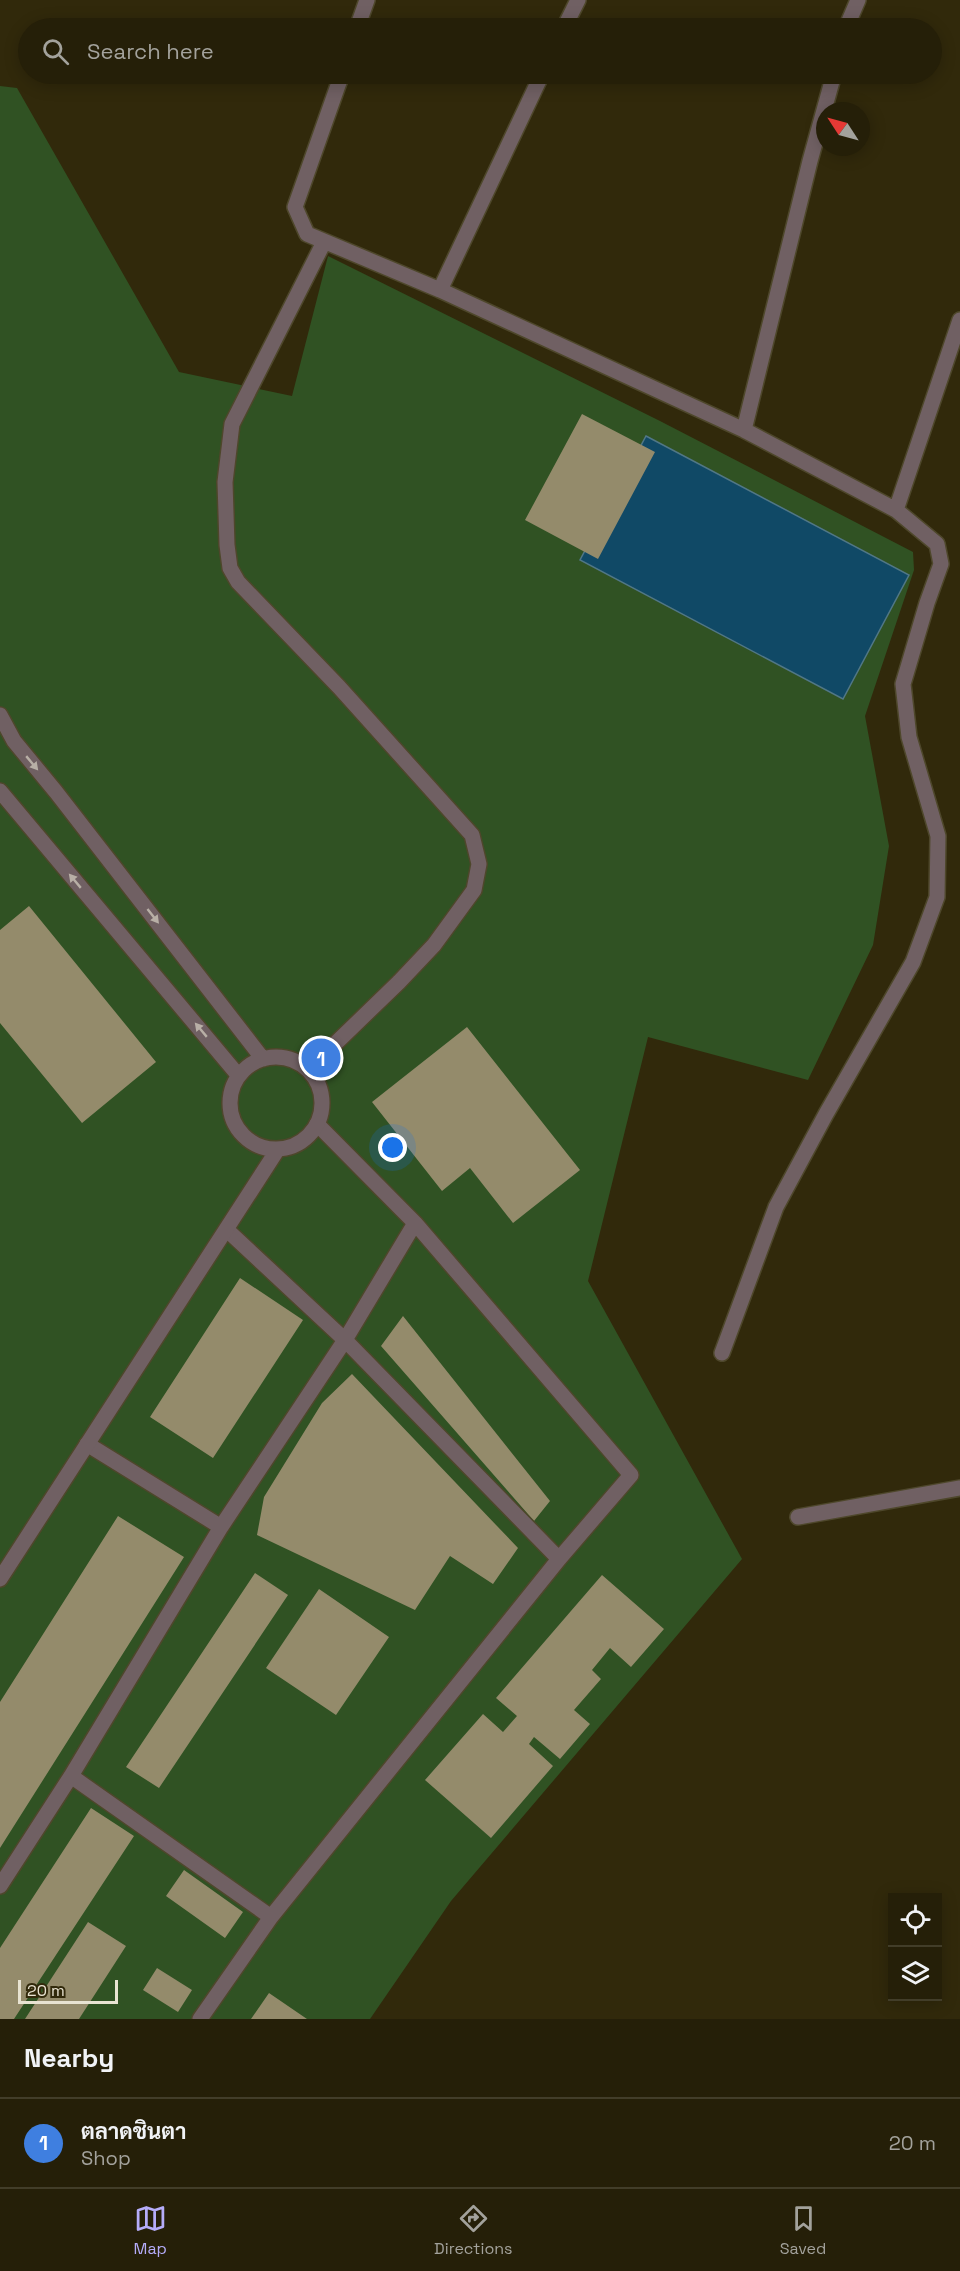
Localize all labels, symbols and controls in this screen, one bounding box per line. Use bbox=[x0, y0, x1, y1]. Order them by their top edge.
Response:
search box bbox=[18, 18, 942, 84]
icon: search bbox=[39, 35, 72, 68]
text: Search here bbox=[87, 37, 214, 65]
north arrow bbox=[816, 102, 870, 156]
one-way arrow bbox=[25, 755, 38, 770]
one-way arrow bbox=[69, 873, 82, 889]
one-way arrow bbox=[146, 909, 158, 924]
one-way arrow bbox=[194, 1022, 207, 1038]
pin: 1 bbox=[302, 1036, 340, 1080]
your location bbox=[378, 1133, 407, 1162]
map controls bbox=[888, 1893, 942, 2001]
button: locate bbox=[888, 1893, 942, 1947]
button: layers bbox=[888, 1947, 942, 2001]
scale bar bbox=[18, 1977, 118, 2004]
text: 20 m bbox=[27, 1980, 65, 2001]
text: Nearby bbox=[24, 2041, 114, 2075]
text: ตลาดชินตา bbox=[81, 2117, 186, 2145]
text: 1 bbox=[39, 2130, 48, 2156]
text: 20 m bbox=[889, 2130, 936, 2156]
text: Shop bbox=[81, 2145, 131, 2171]
tab: Map bbox=[134, 2202, 167, 2259]
tab: Directions bbox=[434, 2202, 513, 2259]
tab: Saved bbox=[780, 2202, 826, 2259]

